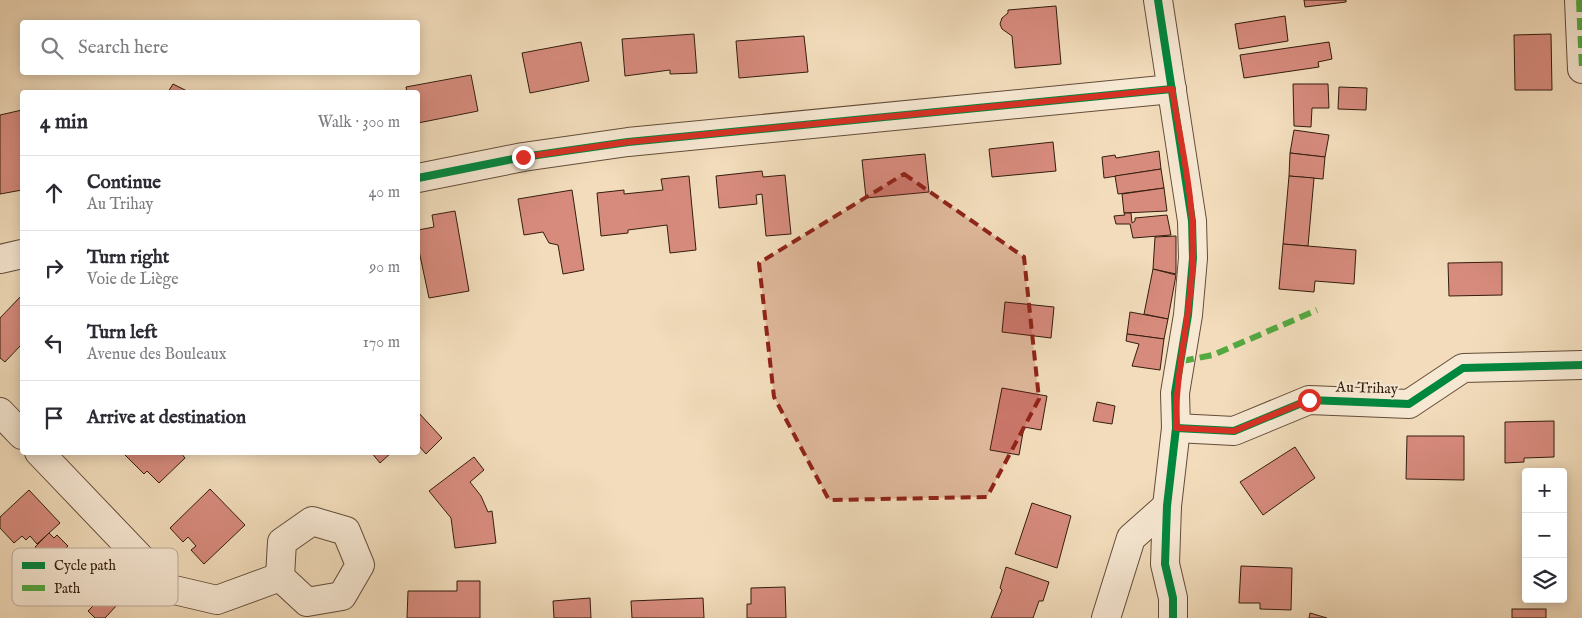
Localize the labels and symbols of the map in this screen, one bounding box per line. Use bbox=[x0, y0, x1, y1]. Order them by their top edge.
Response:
route end bbox=[512, 146, 535, 169]
street label: Au Trihay bbox=[1335, 377, 1399, 399]
route start bbox=[1298, 389, 1321, 412]
legend bbox=[12, 548, 178, 606]
text: Cycle path bbox=[54, 557, 116, 575]
text: Path bbox=[54, 580, 81, 598]

